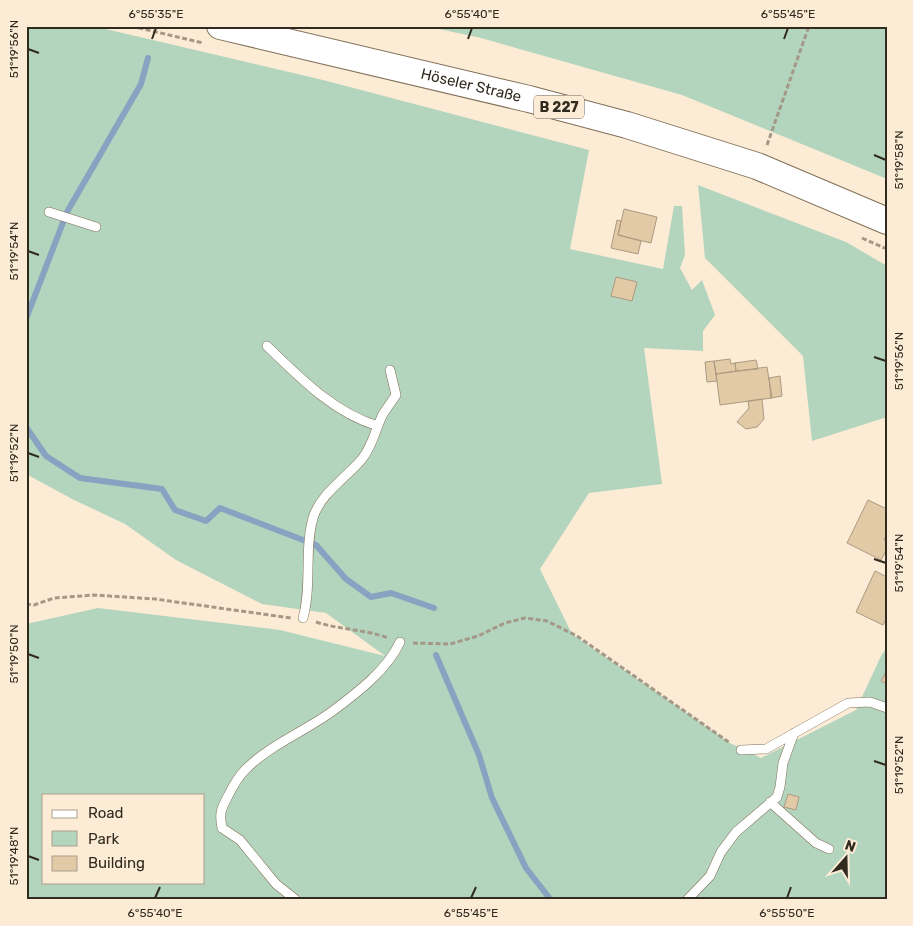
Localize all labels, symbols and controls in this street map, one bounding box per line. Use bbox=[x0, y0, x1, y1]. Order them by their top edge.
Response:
text: 6°55'35"E bbox=[129, 7, 183, 21]
text: 6°55'40"E bbox=[445, 7, 499, 21]
text: 6°55'45"E bbox=[761, 7, 815, 21]
text: 51°19'56"N bbox=[7, 20, 21, 78]
street label: Höseler Straße bbox=[419, 65, 523, 106]
road number: B 227 bbox=[534, 95, 584, 118]
text: 51°19'58"N bbox=[892, 130, 906, 190]
text: 51°19'54"N bbox=[7, 222, 21, 280]
text: 51°19'56"N bbox=[892, 332, 906, 390]
text: 51°19'52"N bbox=[7, 424, 21, 482]
text: 51°19'54"N bbox=[892, 534, 906, 592]
text: 51°19'50"N bbox=[7, 624, 21, 684]
text: 51°19'52"N bbox=[892, 736, 906, 794]
legend bbox=[42, 794, 205, 884]
text: Road bbox=[88, 804, 124, 822]
text: 51°19'48"N bbox=[7, 827, 21, 885]
text: Park bbox=[88, 830, 119, 848]
north arrow bbox=[820, 834, 870, 884]
text: N bbox=[843, 837, 858, 856]
text: Building bbox=[88, 854, 145, 872]
text: 6°55'40"E bbox=[128, 906, 182, 920]
text: 6°55'45"E bbox=[444, 906, 498, 920]
text: 6°55'50"E bbox=[759, 906, 815, 920]

